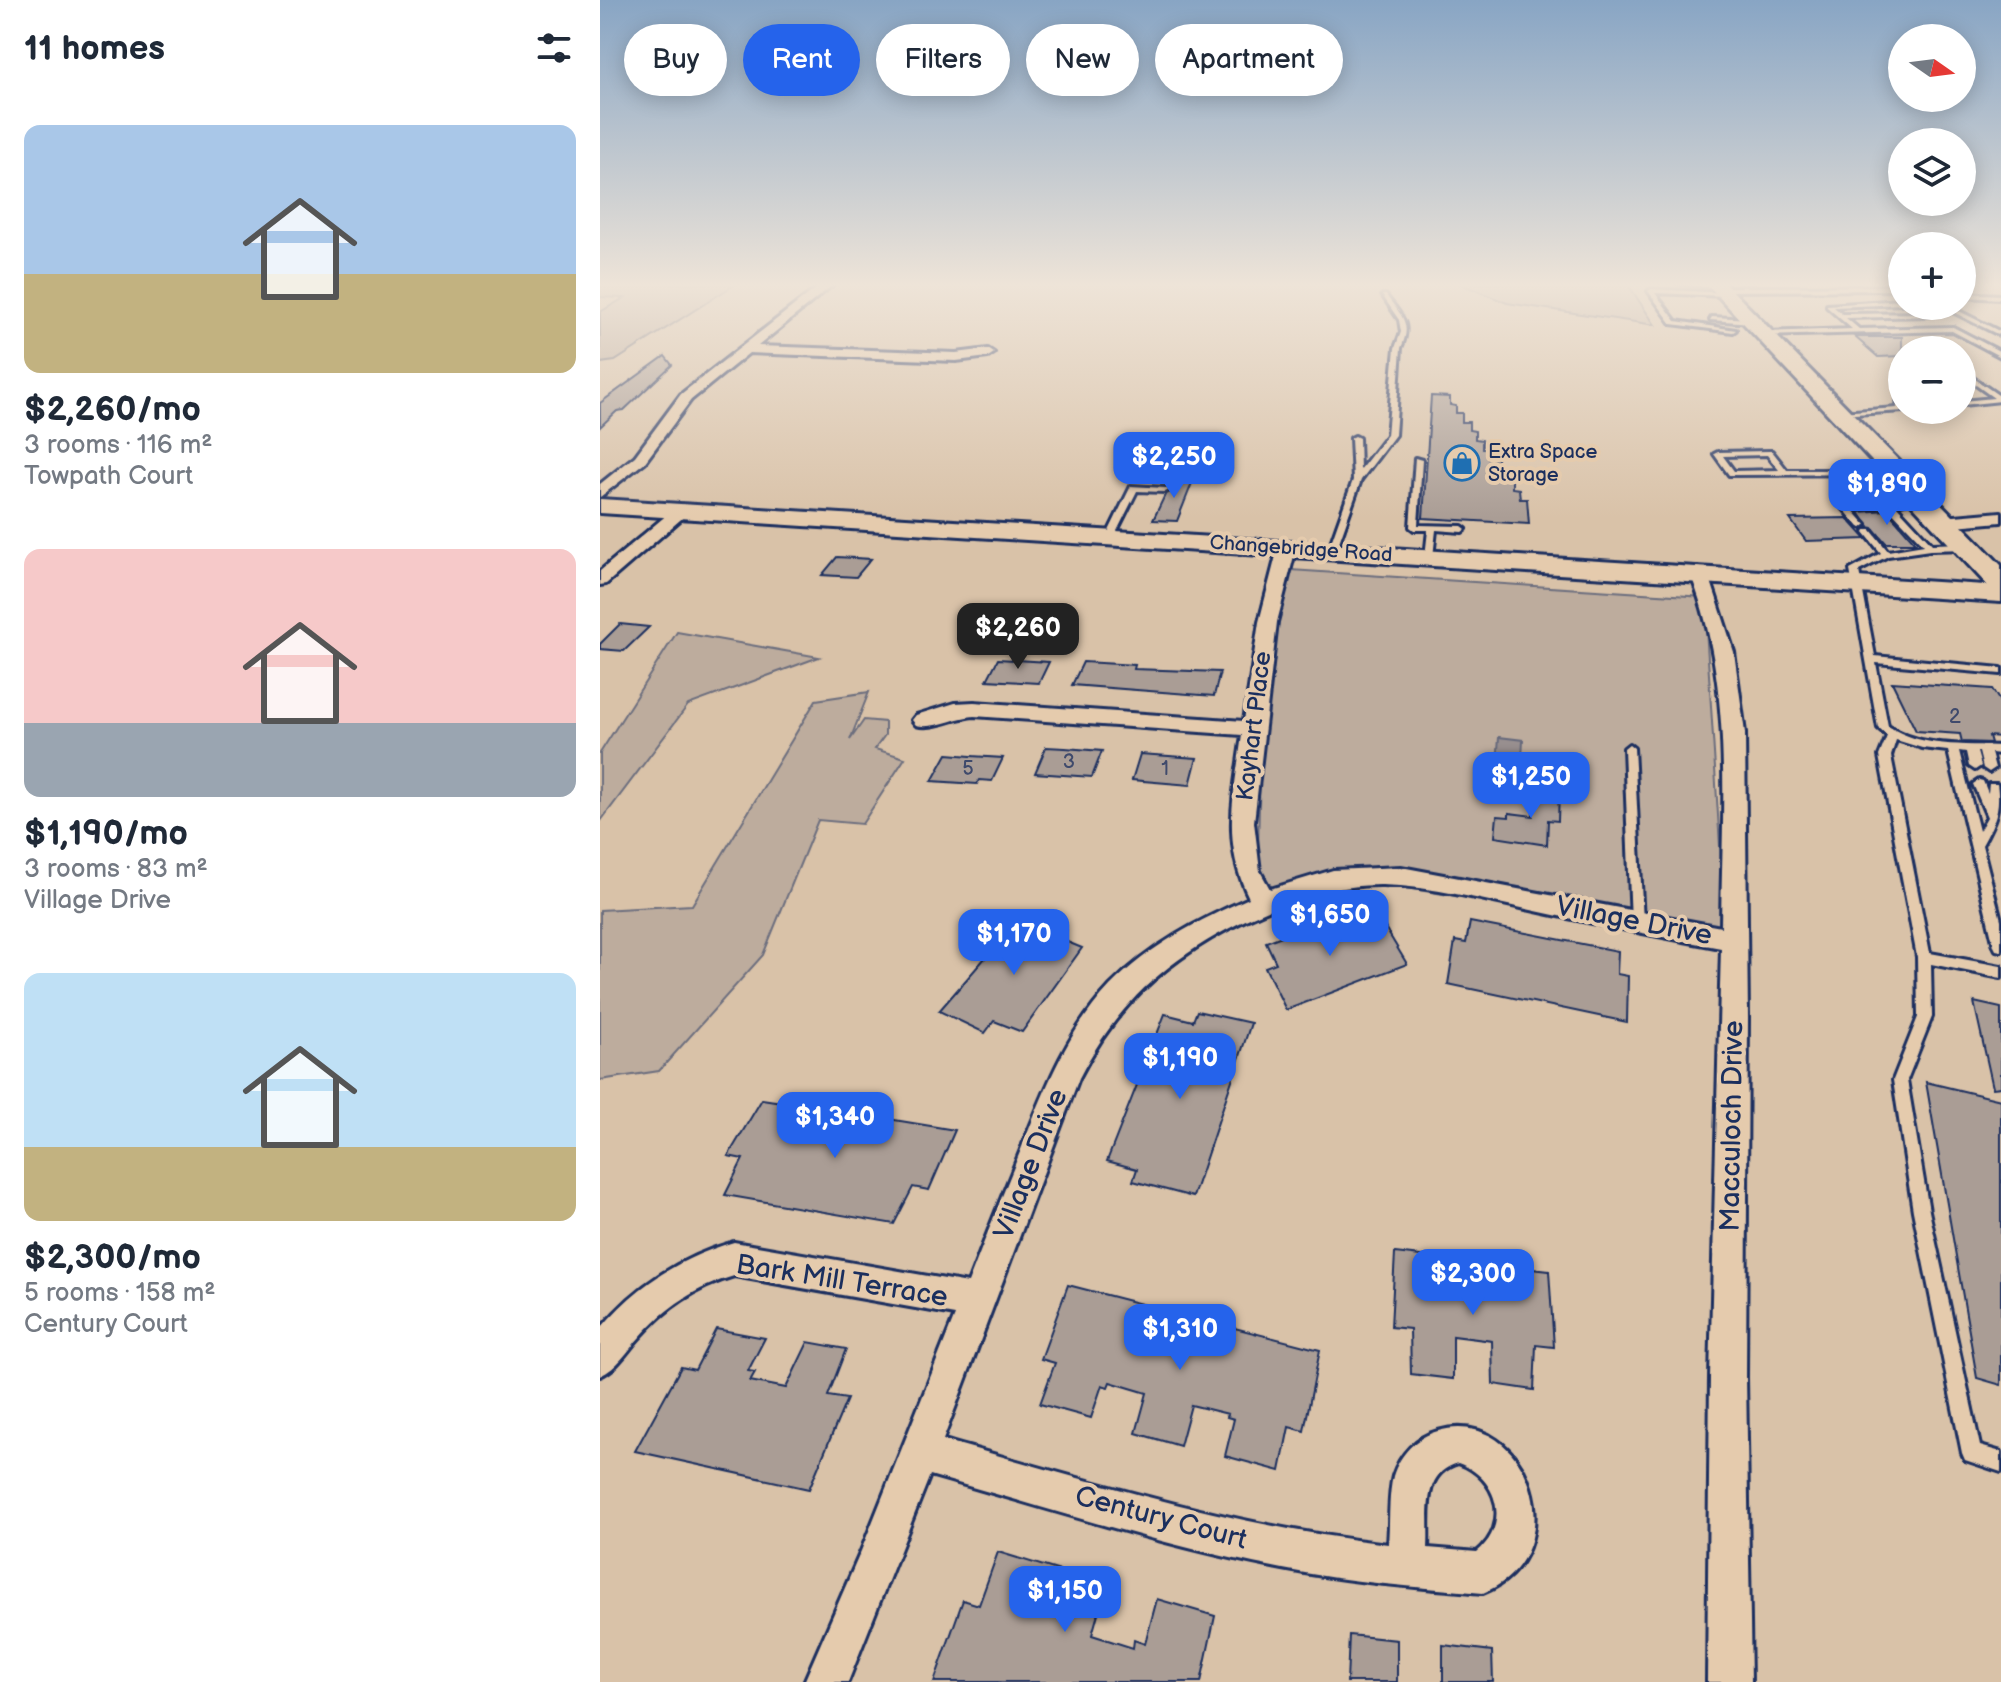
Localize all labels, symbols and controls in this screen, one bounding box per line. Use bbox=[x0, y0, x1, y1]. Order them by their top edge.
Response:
chip: Buy bbox=[624, 24, 727, 96]
chip: Rent bbox=[743, 24, 860, 96]
chip: Filters bbox=[876, 24, 1010, 96]
chip: New bbox=[1026, 24, 1139, 96]
chip: Apartment bbox=[1155, 24, 1343, 96]
north arrow bbox=[1888, 24, 1976, 112]
map controls bbox=[1888, 24, 1976, 424]
icon: filters bbox=[532, 26, 576, 70]
text: 11 homes bbox=[24, 28, 165, 69]
button: layers bbox=[1888, 128, 1976, 216]
icon: home bbox=[228, 177, 372, 321]
button: + bbox=[1888, 232, 1976, 320]
button: − bbox=[1888, 336, 1976, 424]
text: $2,260/mo bbox=[24, 389, 201, 430]
text: 3 rooms · 116 m² bbox=[24, 430, 213, 461]
pin: $2,250 bbox=[1109, 432, 1239, 500]
place label: Extra Space Storage bbox=[1488, 440, 1597, 487]
text: $2,250 bbox=[1131, 442, 1217, 473]
shop icon: Extra Space Storage bbox=[1443, 444, 1481, 482]
pin: $1,890 bbox=[1822, 459, 1952, 527]
text: Towpath Court bbox=[24, 461, 193, 492]
text: $1,890 bbox=[1847, 469, 1927, 500]
street label: Changebridge Road bbox=[1209, 531, 1393, 567]
icon: home bbox=[228, 601, 372, 745]
pin: $2,260 bbox=[953, 603, 1083, 671]
text: $2,260 bbox=[975, 613, 1061, 644]
street label: Kayhart Place bbox=[1230, 650, 1278, 802]
house number: 2 bbox=[1949, 705, 1961, 729]
house number: 3 bbox=[1063, 750, 1075, 774]
pin: $1,250 bbox=[1466, 752, 1596, 820]
house number: 5 bbox=[962, 757, 974, 781]
house number: 1 bbox=[1161, 757, 1169, 781]
text: $1,250 bbox=[1491, 762, 1571, 793]
text: $1,190/mo bbox=[24, 813, 188, 854]
text: 3 rooms · 83 m² bbox=[24, 854, 208, 885]
text: Village Drive bbox=[24, 885, 171, 916]
pin: $1,650 bbox=[1265, 890, 1395, 958]
street label: Village Drive bbox=[1553, 890, 1715, 952]
text: $1,650 bbox=[1290, 900, 1370, 931]
pin: $1,170 bbox=[949, 909, 1079, 977]
text: $1,170 bbox=[976, 919, 1052, 950]
street label: Macculoch Drive bbox=[1714, 1020, 1750, 1232]
icon: home bbox=[228, 1025, 372, 1169]
pin: $1,190 bbox=[1115, 1033, 1245, 1101]
text: $1,190 bbox=[1142, 1043, 1218, 1074]
street label: Village Drive bbox=[987, 1084, 1075, 1244]
pin: $1,340 bbox=[770, 1092, 900, 1160]
text: $1,340 bbox=[795, 1102, 875, 1133]
text: $2,300/mo bbox=[24, 1237, 201, 1278]
street label: Bark Mill Terrace bbox=[734, 1248, 950, 1314]
pin: $2,300 bbox=[1408, 1249, 1538, 1317]
text: $2,300 bbox=[1430, 1259, 1516, 1290]
text: 5 rooms · 158 m² bbox=[24, 1278, 216, 1309]
pin: $1,310 bbox=[1115, 1304, 1245, 1372]
text: Century Court bbox=[24, 1309, 188, 1340]
text: $1,310 bbox=[1142, 1314, 1218, 1345]
street label: Century Court bbox=[1072, 1479, 1251, 1557]
pin: $1,150 bbox=[1000, 1566, 1130, 1634]
text: $1,150 bbox=[1027, 1576, 1103, 1607]

